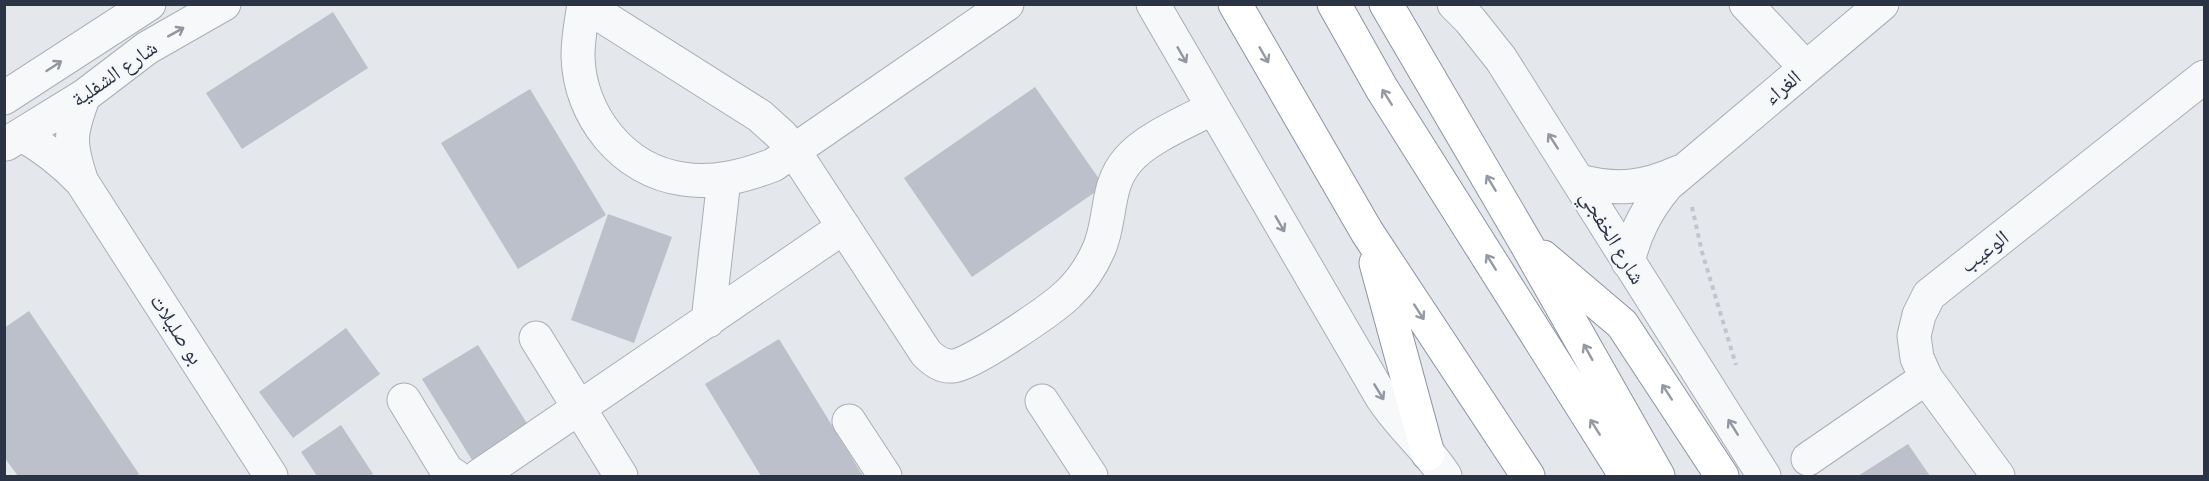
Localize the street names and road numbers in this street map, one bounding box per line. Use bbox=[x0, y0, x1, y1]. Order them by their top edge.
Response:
street label: شارع الشفلية bbox=[66, 34, 162, 112]
street label: الغراء bbox=[1758, 64, 1806, 110]
street label: شارع الخفجي bbox=[1572, 186, 1651, 291]
street label: الوعيب bbox=[1955, 224, 2013, 278]
street label: بو صليلات bbox=[145, 289, 209, 369]

